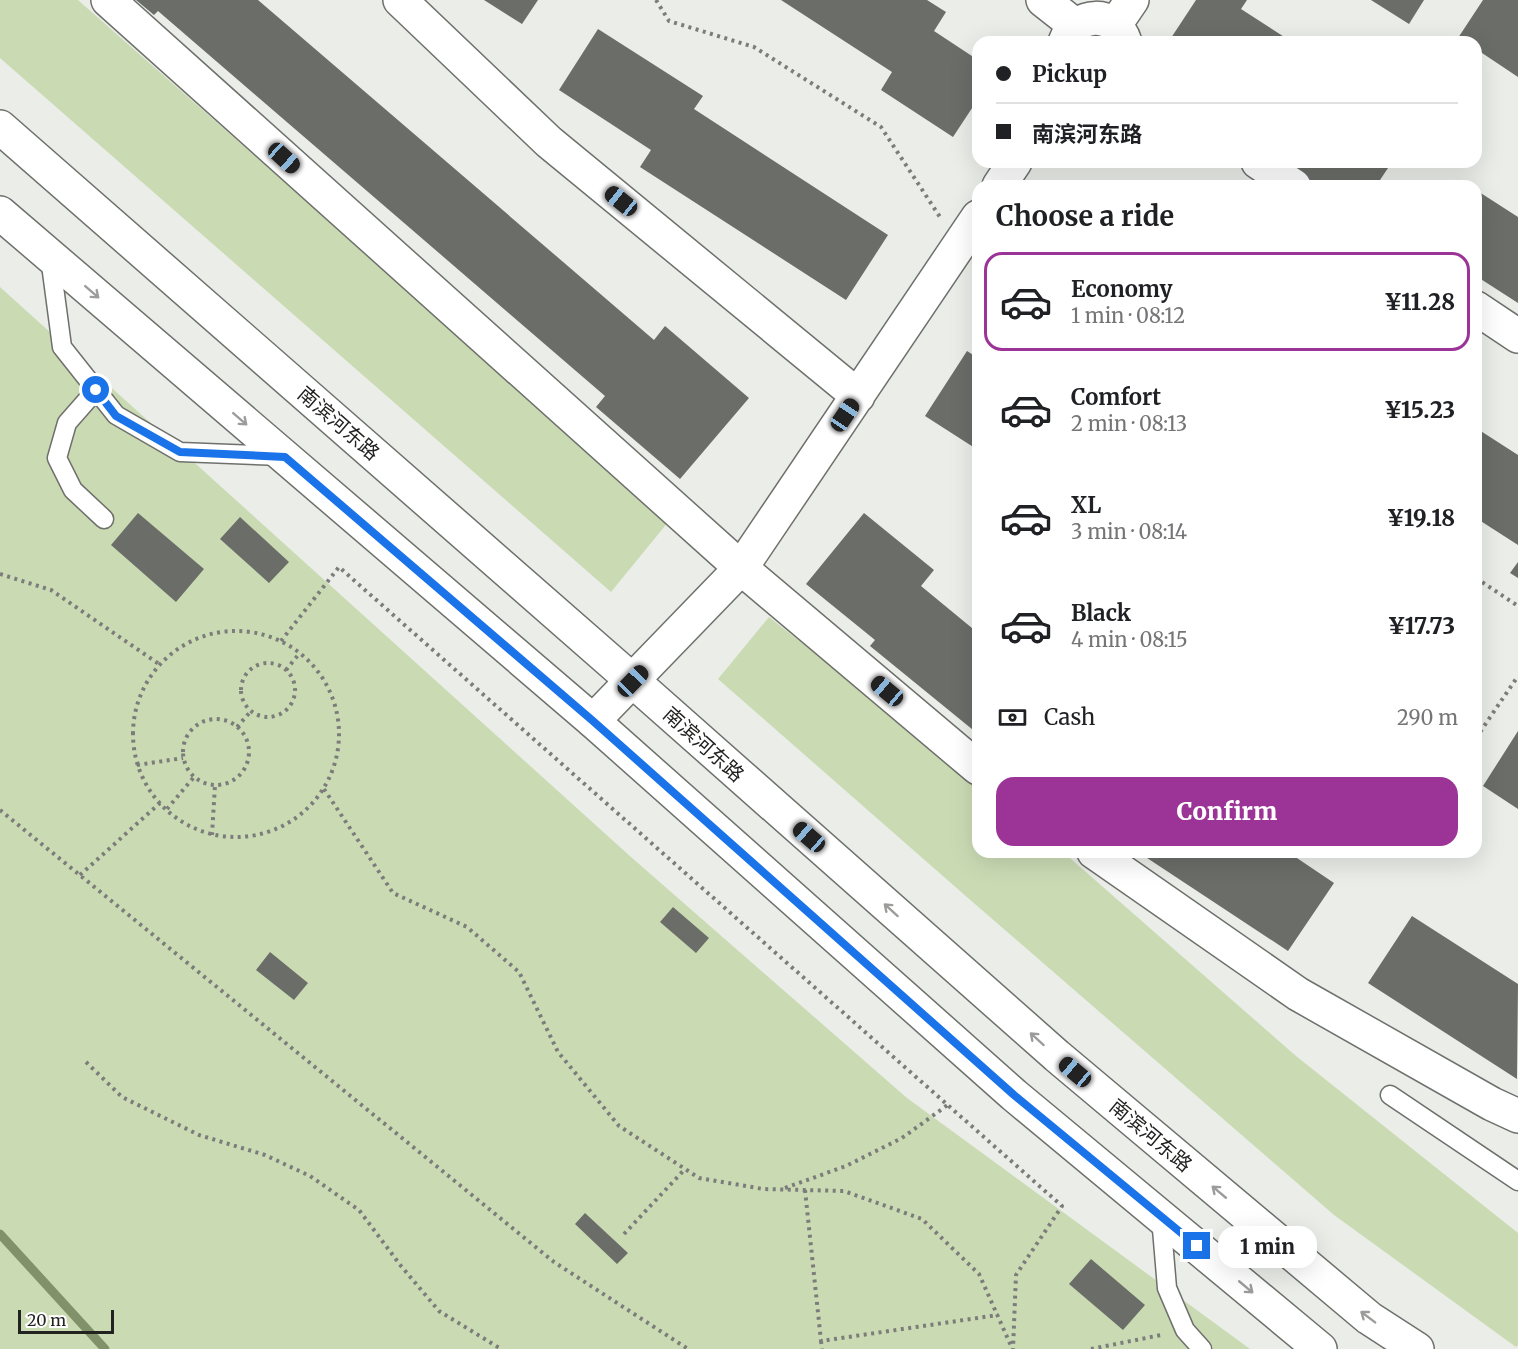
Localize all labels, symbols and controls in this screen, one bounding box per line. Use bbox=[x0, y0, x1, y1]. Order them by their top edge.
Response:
text: Pickup bbox=[1032, 60, 1107, 88]
text: 南滨河东路 bbox=[1032, 120, 1142, 148]
car bbox=[265, 139, 303, 177]
car bbox=[601, 183, 641, 219]
text: Choose a ride bbox=[996, 199, 1174, 233]
icon: car bbox=[999, 275, 1053, 329]
text: Economy bbox=[1071, 275, 1172, 303]
one-way arrow bbox=[84, 285, 99, 299]
text: ¥11.28 bbox=[1384, 288, 1455, 316]
text: 1 min · 08:12 bbox=[1071, 303, 1185, 328]
route start bbox=[82, 376, 109, 403]
street label: 南滨河东路 bbox=[293, 381, 385, 465]
icon: car bbox=[999, 383, 1053, 437]
text: Comfort bbox=[1071, 383, 1161, 411]
car bbox=[827, 395, 863, 435]
text: ¥15.23 bbox=[1384, 396, 1455, 424]
text: 2 min · 08:13 bbox=[1071, 411, 1187, 436]
one-way arrow bbox=[232, 412, 247, 426]
icon: car bbox=[999, 491, 1053, 545]
text: XL bbox=[1071, 491, 1101, 519]
text: ¥19.18 bbox=[1387, 504, 1455, 532]
text: 3 min · 08:14 bbox=[1071, 519, 1187, 544]
icon: car bbox=[999, 599, 1053, 653]
text: Black bbox=[1071, 599, 1131, 627]
text: ¥17.73 bbox=[1388, 612, 1455, 640]
text: 4 min · 08:15 bbox=[1071, 627, 1188, 652]
car bbox=[614, 662, 652, 700]
car bbox=[867, 673, 907, 709]
street label: 南滨河东路 bbox=[658, 701, 750, 787]
icon: cash bbox=[996, 701, 1029, 734]
text: Cash bbox=[1044, 703, 1095, 731]
text: 290 m bbox=[1397, 705, 1458, 730]
button: Confirm bbox=[996, 777, 1458, 846]
car bbox=[790, 818, 828, 856]
one-way arrow bbox=[884, 903, 899, 917]
one-way arrow bbox=[1030, 1032, 1045, 1046]
car bbox=[1055, 1054, 1095, 1090]
street label: 南滨河东路 bbox=[1105, 1093, 1197, 1177]
one-way arrow bbox=[1211, 1186, 1227, 1199]
callout: 1 min bbox=[1218, 1225, 1317, 1267]
route end bbox=[1183, 1232, 1210, 1259]
text: 1 min bbox=[1240, 1234, 1295, 1259]
one-way arrow bbox=[1238, 1281, 1254, 1294]
scale bar bbox=[18, 1307, 114, 1334]
text: 20 m bbox=[27, 1310, 66, 1330]
one-way arrow bbox=[1361, 1311, 1377, 1323]

